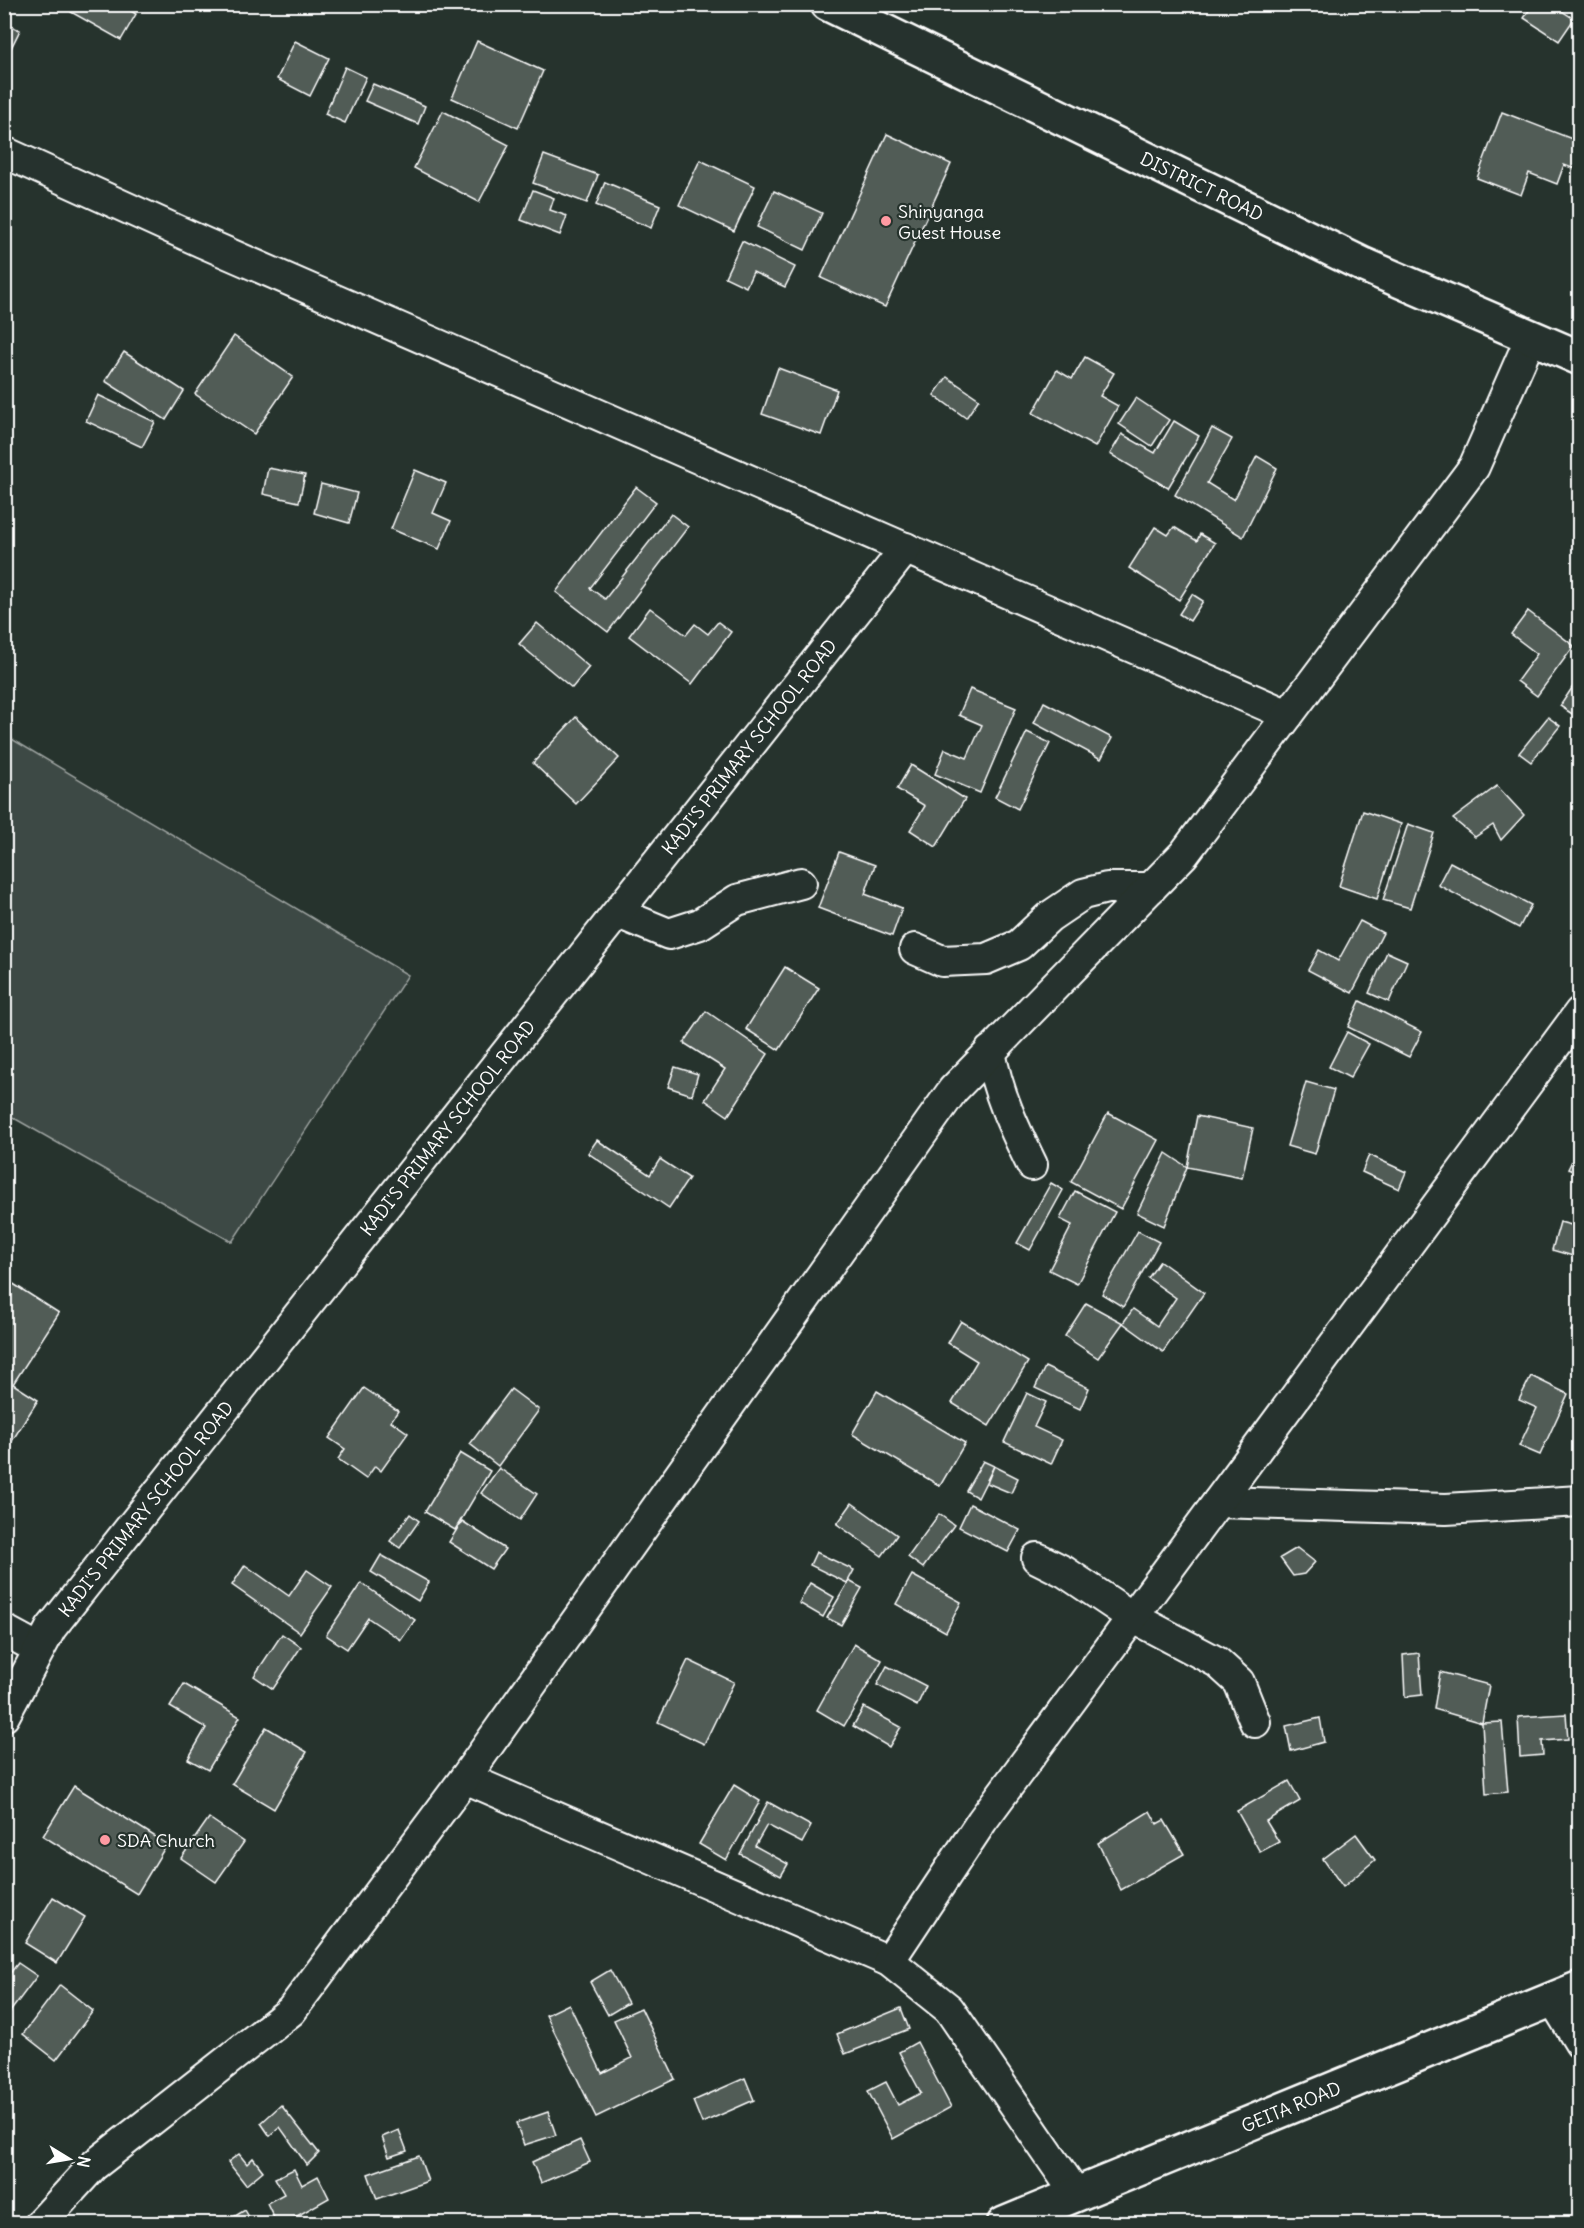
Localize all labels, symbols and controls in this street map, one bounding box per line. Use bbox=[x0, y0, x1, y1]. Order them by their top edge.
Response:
street label: DISTRICT ROAD bbox=[1137, 146, 1267, 226]
place label: Shinyanga Guest House bbox=[898, 200, 1001, 244]
marker: Shinyanga Guest House bbox=[879, 214, 893, 228]
street label: KADI'S PRIMARY SCHOOL ROAD bbox=[656, 634, 841, 859]
street label: KADI'S PRIMARY SCHOOL ROAD bbox=[355, 1015, 540, 1240]
street label: KADI'S PRIMARY SCHOOL ROAD bbox=[53, 1396, 238, 1621]
place label: SDA Church bbox=[117, 1829, 215, 1852]
marker: SDA Church bbox=[98, 1833, 112, 1847]
street label: GEITA ROAD bbox=[1238, 2076, 1344, 2137]
north arrow bbox=[39, 2129, 99, 2189]
text: N bbox=[73, 2155, 95, 2169]

